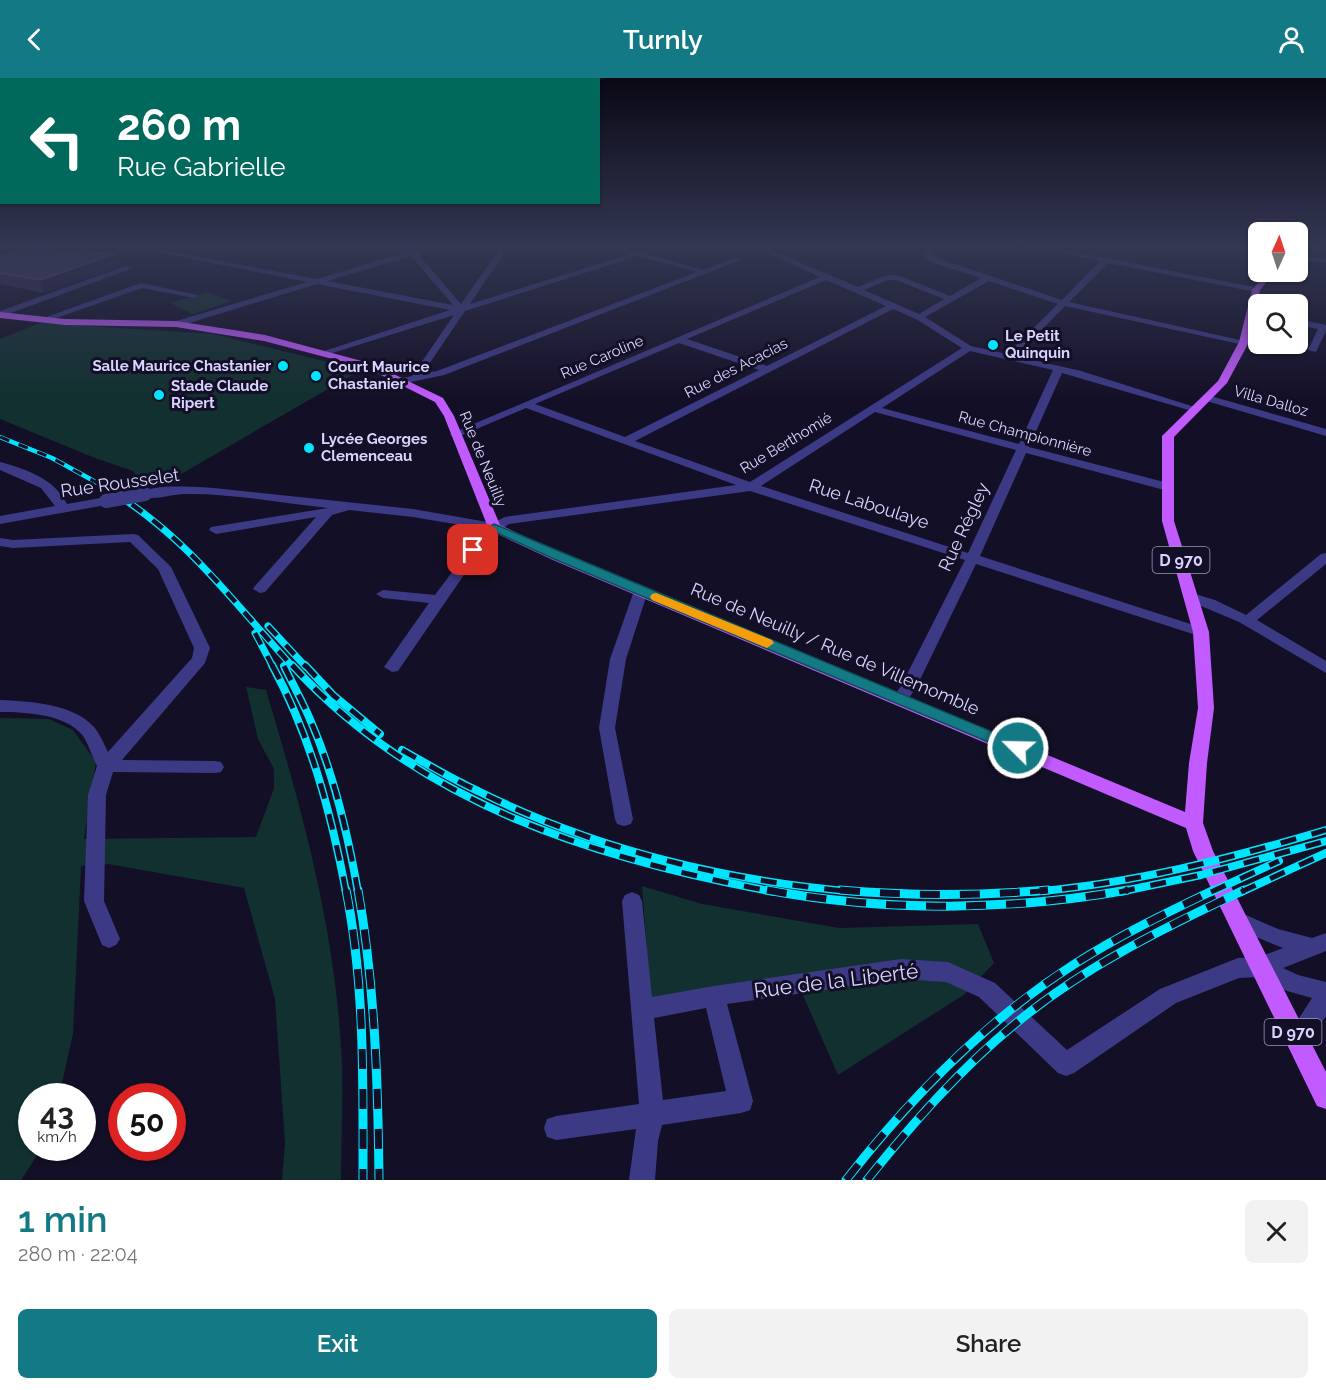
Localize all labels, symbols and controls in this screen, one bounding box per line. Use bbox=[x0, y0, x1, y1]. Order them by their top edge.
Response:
icon: back bbox=[18, 23, 51, 56]
icon: person bbox=[1275, 23, 1308, 56]
text: Turnly bbox=[623, 24, 703, 55]
text: 260 m bbox=[117, 101, 241, 150]
icon: left bbox=[18, 102, 96, 180]
text: Rue Gabrielle bbox=[117, 151, 286, 182]
north arrow bbox=[1248, 222, 1308, 282]
map controls bbox=[1248, 222, 1308, 354]
button: search bbox=[1248, 294, 1308, 354]
place label: Le Petit Quinquin bbox=[1005, 327, 1070, 362]
street label: Rue Caroline bbox=[558, 331, 646, 383]
street label: Rue des Acacias bbox=[681, 334, 791, 402]
marker: Le Petit Quinquin bbox=[986, 338, 1000, 352]
place label: Salle Maurice Chastanier bbox=[92, 357, 271, 375]
place label: Court Maurice Chastanier bbox=[328, 358, 430, 393]
marker: Salle Maurice Chastanier bbox=[276, 359, 290, 373]
marker: Court Maurice Chastanier bbox=[309, 369, 323, 383]
place label: Stade Claude Ripert bbox=[171, 377, 268, 412]
street label: Villa Dalloz bbox=[1232, 382, 1310, 420]
marker: Stade Claude Ripert bbox=[152, 388, 166, 402]
street label: Rue de Neuilly bbox=[456, 408, 510, 510]
street label: Rue Berthomié bbox=[737, 408, 835, 477]
street label: Rue Championnière bbox=[956, 408, 1094, 460]
place label: Lycée Georges Clemenceau bbox=[321, 430, 427, 465]
marker: Lycée Georges Clemenceau bbox=[302, 441, 316, 455]
street label: Rue Rousselet bbox=[59, 464, 181, 501]
street label: Rue Laboulaye bbox=[807, 474, 932, 533]
street label: Rue Régley bbox=[934, 479, 993, 575]
pin bbox=[447, 524, 498, 575]
icon: arrive bbox=[456, 533, 489, 566]
road number: D 970 bbox=[1152, 547, 1210, 573]
street label: Rue de Neuilly / Rue de Villemomble bbox=[688, 578, 983, 719]
position arrow bbox=[986, 716, 1050, 780]
street label: Rue de la Liberté bbox=[752, 958, 920, 1003]
road number: D 970 bbox=[1264, 1019, 1322, 1045]
speed limit sign: 50 bbox=[108, 1083, 186, 1161]
text: 43 bbox=[40, 1097, 74, 1132]
text: km/h bbox=[37, 1128, 77, 1146]
text: 1 min bbox=[18, 1198, 107, 1240]
button: close bbox=[1245, 1200, 1308, 1263]
text: 280 m · 22:04 bbox=[18, 1242, 138, 1266]
button: Exit bbox=[18, 1309, 657, 1378]
button: Share bbox=[669, 1309, 1308, 1378]

